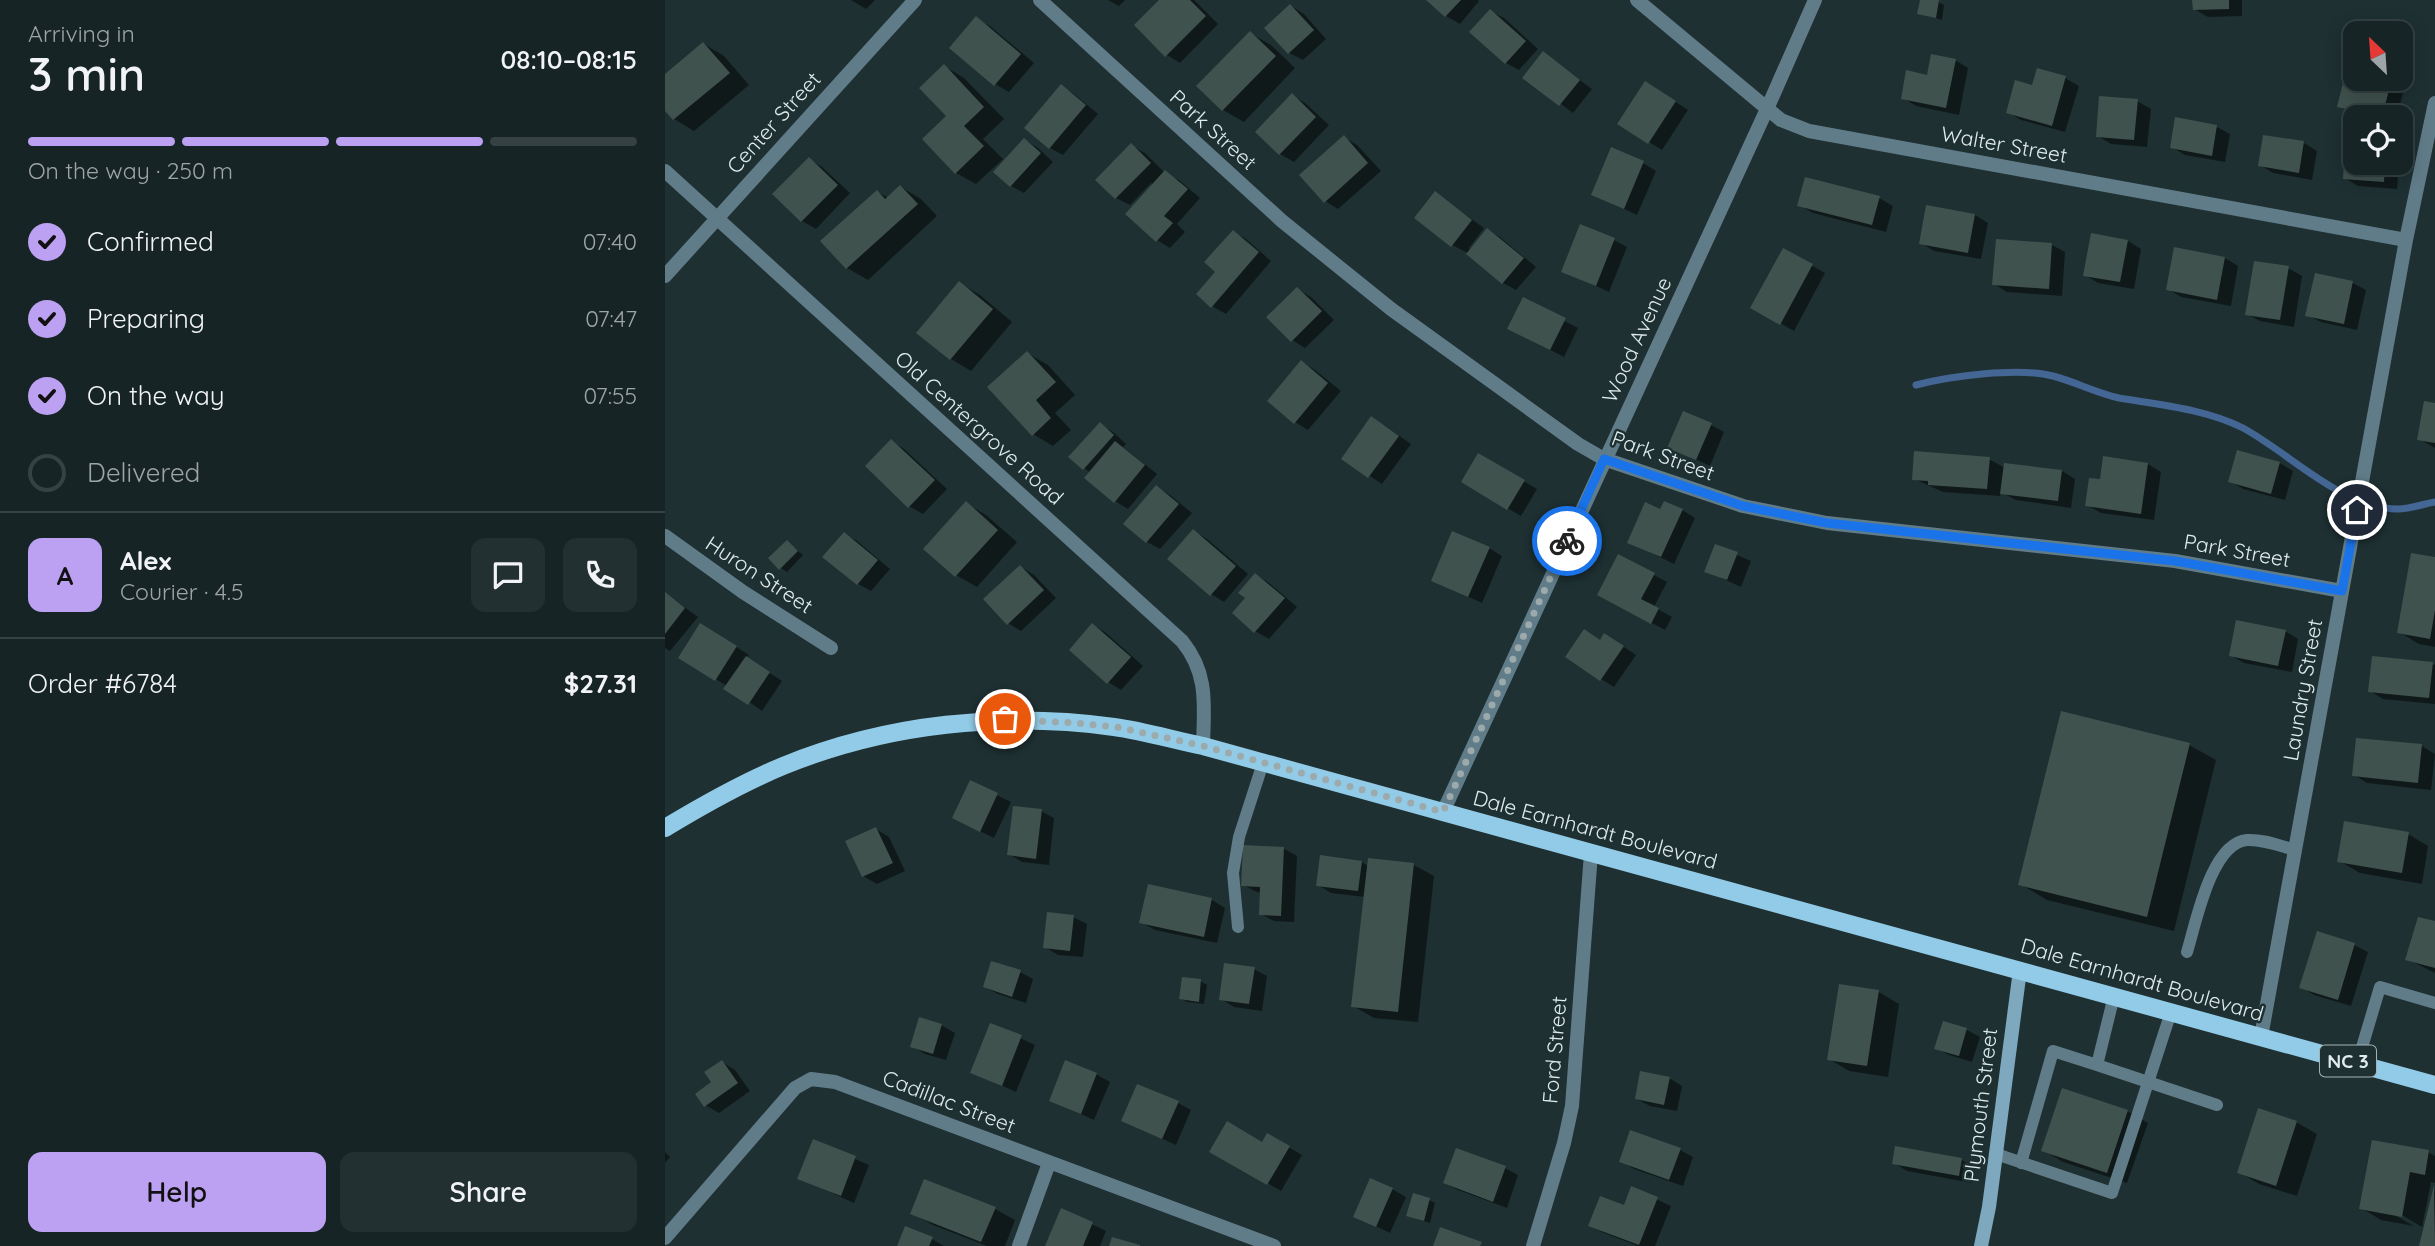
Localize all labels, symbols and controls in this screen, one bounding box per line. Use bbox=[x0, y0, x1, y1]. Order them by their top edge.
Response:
text: Arriving in bbox=[28, 19, 135, 48]
north arrow bbox=[2343, 21, 2413, 91]
map controls bbox=[2343, 21, 2413, 175]
text: 08:10–08:15 bbox=[501, 43, 637, 76]
text: 3 min bbox=[28, 45, 145, 103]
street label: Center Street bbox=[721, 66, 826, 179]
street label: Park Street bbox=[1165, 84, 1262, 175]
button: locate bbox=[2343, 105, 2413, 175]
street label: Walter Street bbox=[1939, 120, 2069, 168]
text: On the way · 250 m bbox=[28, 156, 233, 185]
icon: check bbox=[28, 223, 66, 261]
text: Confirmed bbox=[87, 225, 214, 258]
text: 07:40 bbox=[583, 227, 637, 256]
street label: Wood Avenue bbox=[1596, 273, 1677, 407]
icon: check bbox=[28, 300, 66, 338]
text: Preparing bbox=[87, 302, 205, 335]
text: 07:47 bbox=[585, 304, 637, 333]
street label: Old Centergrove Road bbox=[890, 345, 1069, 510]
icon: check bbox=[28, 377, 66, 415]
text: On the way bbox=[87, 379, 225, 412]
text: 07:55 bbox=[583, 381, 637, 410]
street label: Park Street bbox=[1608, 424, 1718, 486]
text: Delivered bbox=[87, 456, 200, 489]
pin bbox=[2327, 480, 2387, 540]
icon: home bbox=[2338, 491, 2376, 529]
courier bbox=[1532, 506, 1602, 576]
icon: bike bbox=[1548, 522, 1586, 560]
street label: Park Street bbox=[2182, 528, 2292, 572]
street label: Huron Street bbox=[701, 530, 818, 618]
button: chat bbox=[471, 538, 545, 612]
button: phone bbox=[563, 538, 637, 612]
text: Alex bbox=[120, 544, 171, 577]
text: A bbox=[57, 559, 73, 592]
text: Courier · 4.5 bbox=[120, 577, 244, 606]
street label: Laundry Street bbox=[2277, 617, 2327, 763]
text: Order #6784 bbox=[28, 667, 177, 700]
text: $27.31 bbox=[564, 667, 637, 700]
pin bbox=[975, 689, 1035, 749]
icon: bag bbox=[986, 700, 1024, 738]
street label: Dale Earnhardt Boulevard bbox=[1470, 784, 1720, 874]
street label: Dale Earnhardt Boulevard bbox=[2018, 932, 2267, 1026]
street label: Ford Street bbox=[1536, 995, 1572, 1105]
street label: Plymouth Street bbox=[1958, 1026, 2002, 1183]
road number: NC 3 bbox=[2320, 1046, 2376, 1077]
street label: Cadillac Street bbox=[879, 1064, 1019, 1138]
button: Help bbox=[28, 1152, 326, 1232]
button: Share bbox=[340, 1152, 637, 1232]

